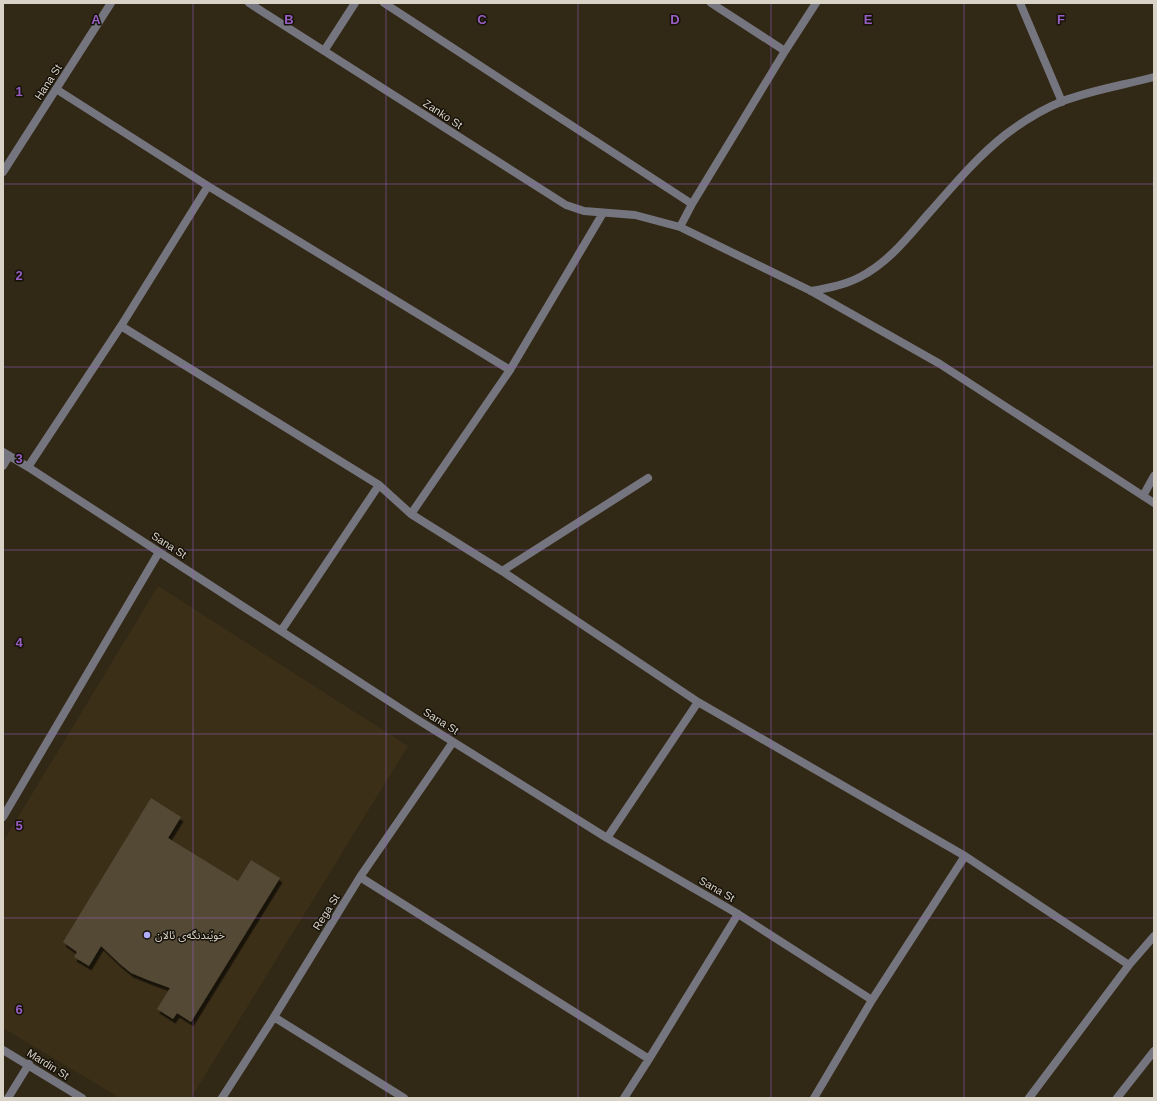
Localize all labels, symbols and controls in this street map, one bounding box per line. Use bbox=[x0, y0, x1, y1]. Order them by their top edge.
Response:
text: A bbox=[91, 12, 101, 27]
text: B bbox=[284, 12, 294, 27]
text: C bbox=[477, 12, 487, 27]
text: D bbox=[670, 12, 680, 27]
text: E bbox=[864, 12, 873, 27]
text: F bbox=[1057, 12, 1065, 27]
street label: Hana St bbox=[32, 62, 64, 102]
text: 1 bbox=[15, 84, 23, 99]
street label: Zanko St bbox=[421, 97, 465, 131]
text: 2 bbox=[15, 268, 23, 283]
text: 3 bbox=[15, 451, 23, 466]
street label: Sana St bbox=[149, 529, 189, 561]
text: 4 bbox=[15, 635, 23, 650]
street label: Sana St bbox=[421, 706, 461, 736]
text: 5 bbox=[15, 818, 23, 833]
street label: Sana St bbox=[697, 874, 737, 904]
street label: Rega St bbox=[310, 892, 342, 932]
place label: خوێندنگەی ئالان bbox=[155, 929, 226, 942]
marker: خوێندنگەی ئالان bbox=[142, 930, 152, 940]
text: 6 bbox=[15, 1002, 23, 1017]
street label: Mardin St bbox=[25, 1046, 71, 1082]

